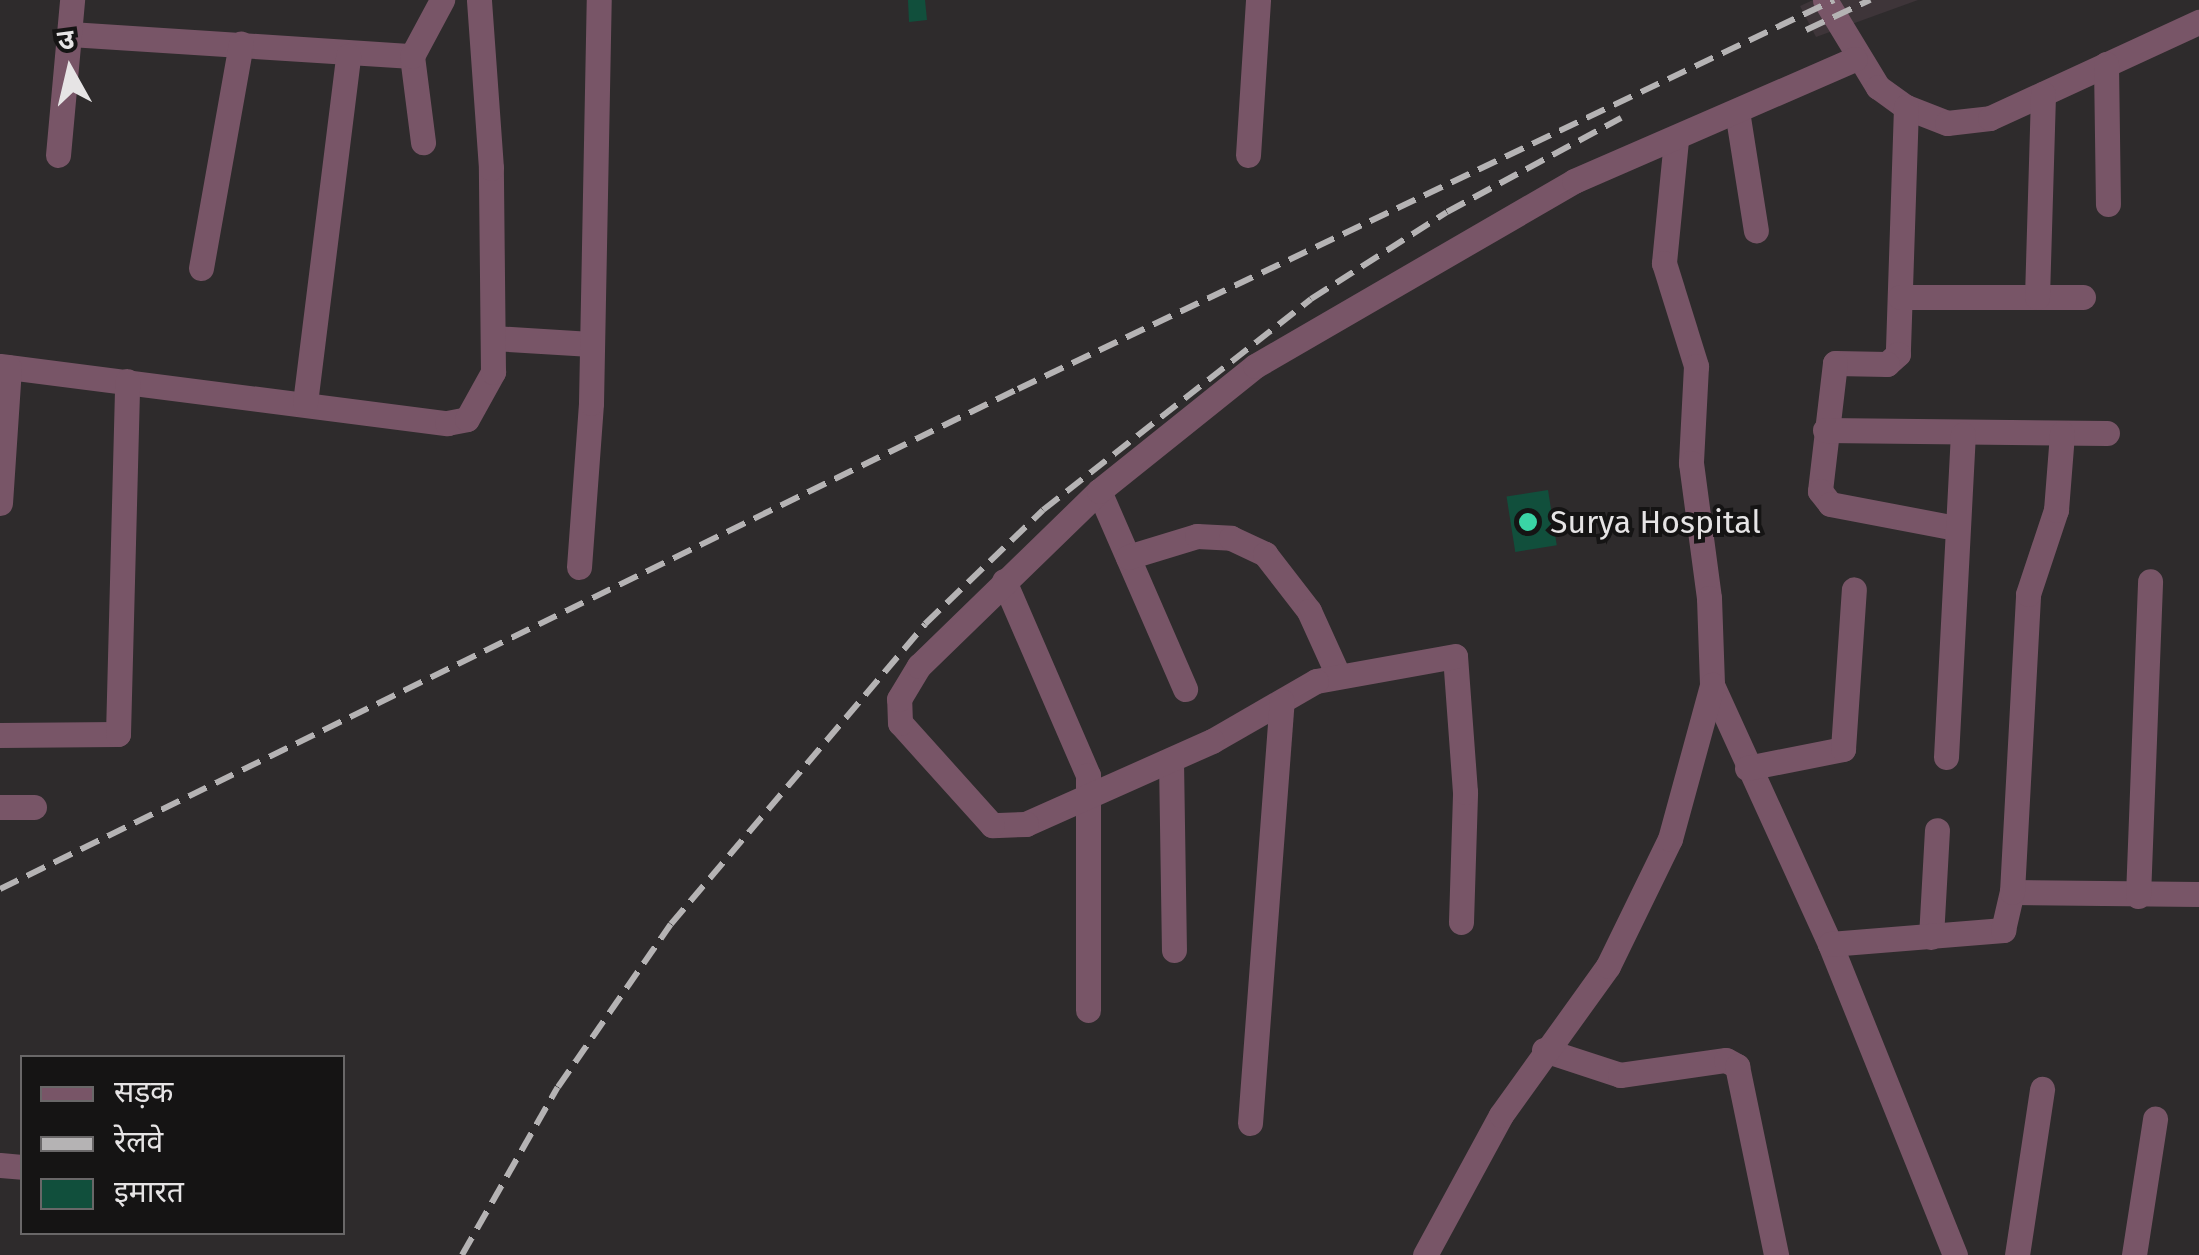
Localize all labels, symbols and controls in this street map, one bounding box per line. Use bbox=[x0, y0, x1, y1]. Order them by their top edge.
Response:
north arrow bbox=[20, 20, 120, 120]
text: उ bbox=[55, 22, 76, 57]
place label: Surya Hospital bbox=[1550, 503, 1761, 541]
marker: Surya Hospital bbox=[1515, 509, 1541, 535]
legend bbox=[20, 1055, 345, 1235]
text: सड़क bbox=[114, 1074, 173, 1110]
text: रेलवे bbox=[114, 1124, 163, 1160]
text: इमारत bbox=[114, 1174, 184, 1210]

